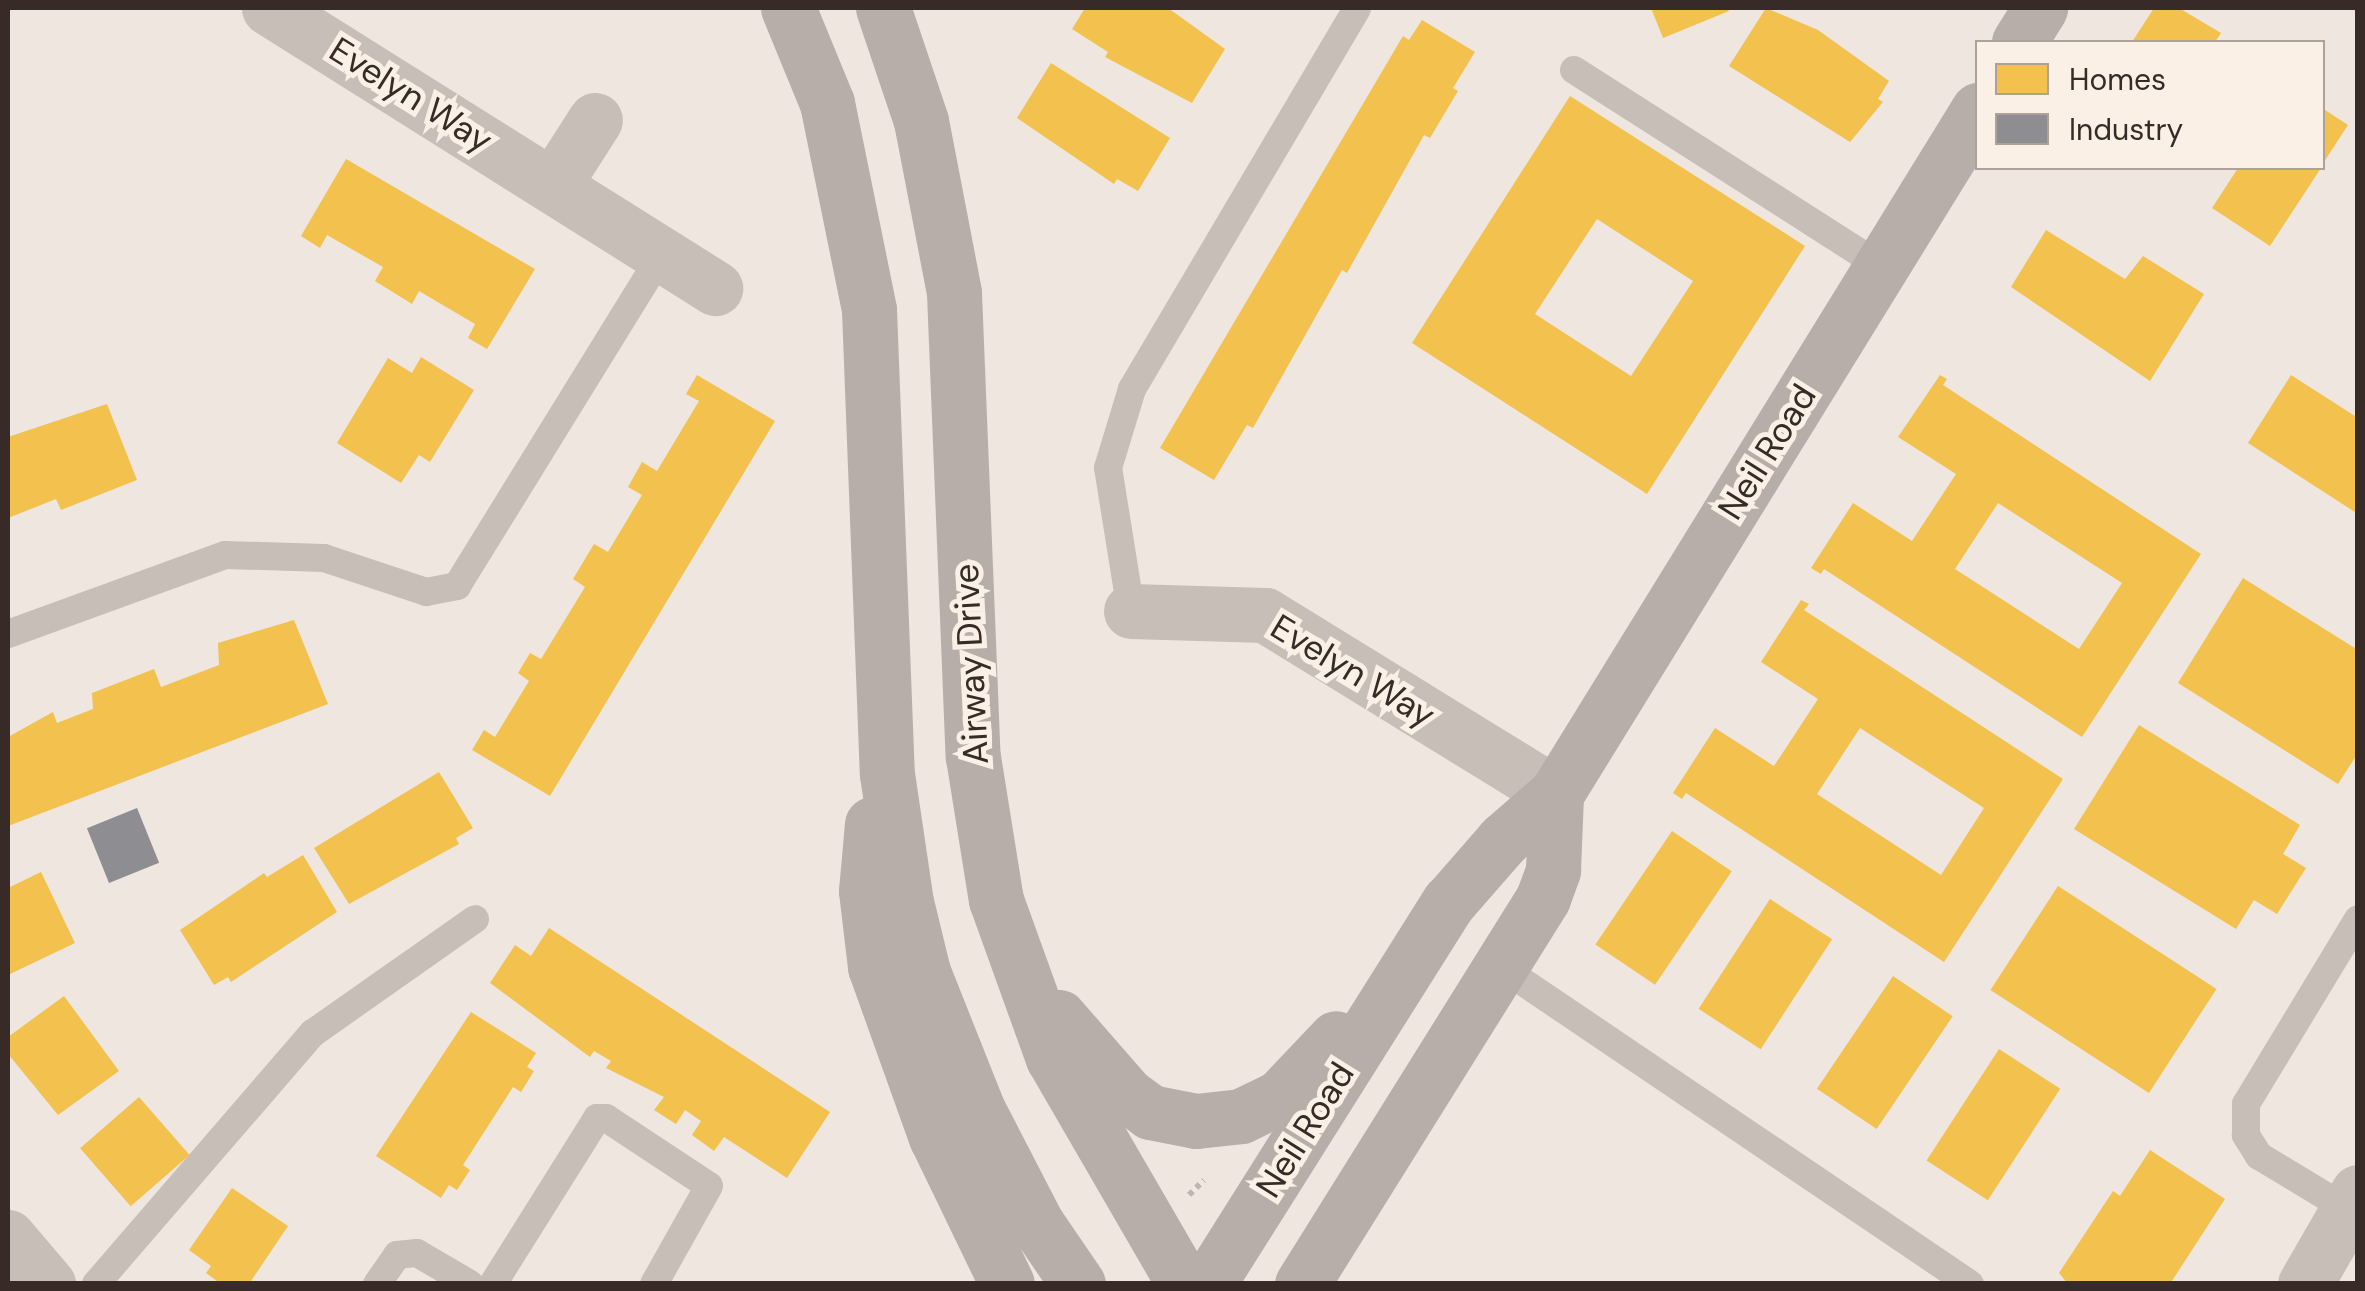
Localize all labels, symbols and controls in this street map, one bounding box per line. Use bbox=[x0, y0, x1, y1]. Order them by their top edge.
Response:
street label: Evelyn Way bbox=[322, 28, 500, 162]
legend bbox=[1975, 40, 2325, 170]
text: Homes bbox=[2069, 60, 2166, 99]
text: Industry bbox=[2069, 110, 2183, 149]
street label: Neil Road bbox=[1709, 377, 1825, 527]
street label: Airway Drive bbox=[945, 563, 997, 765]
street label: Evelyn Way bbox=[1263, 606, 1443, 736]
street label: Neil Road bbox=[1247, 1055, 1363, 1205]

